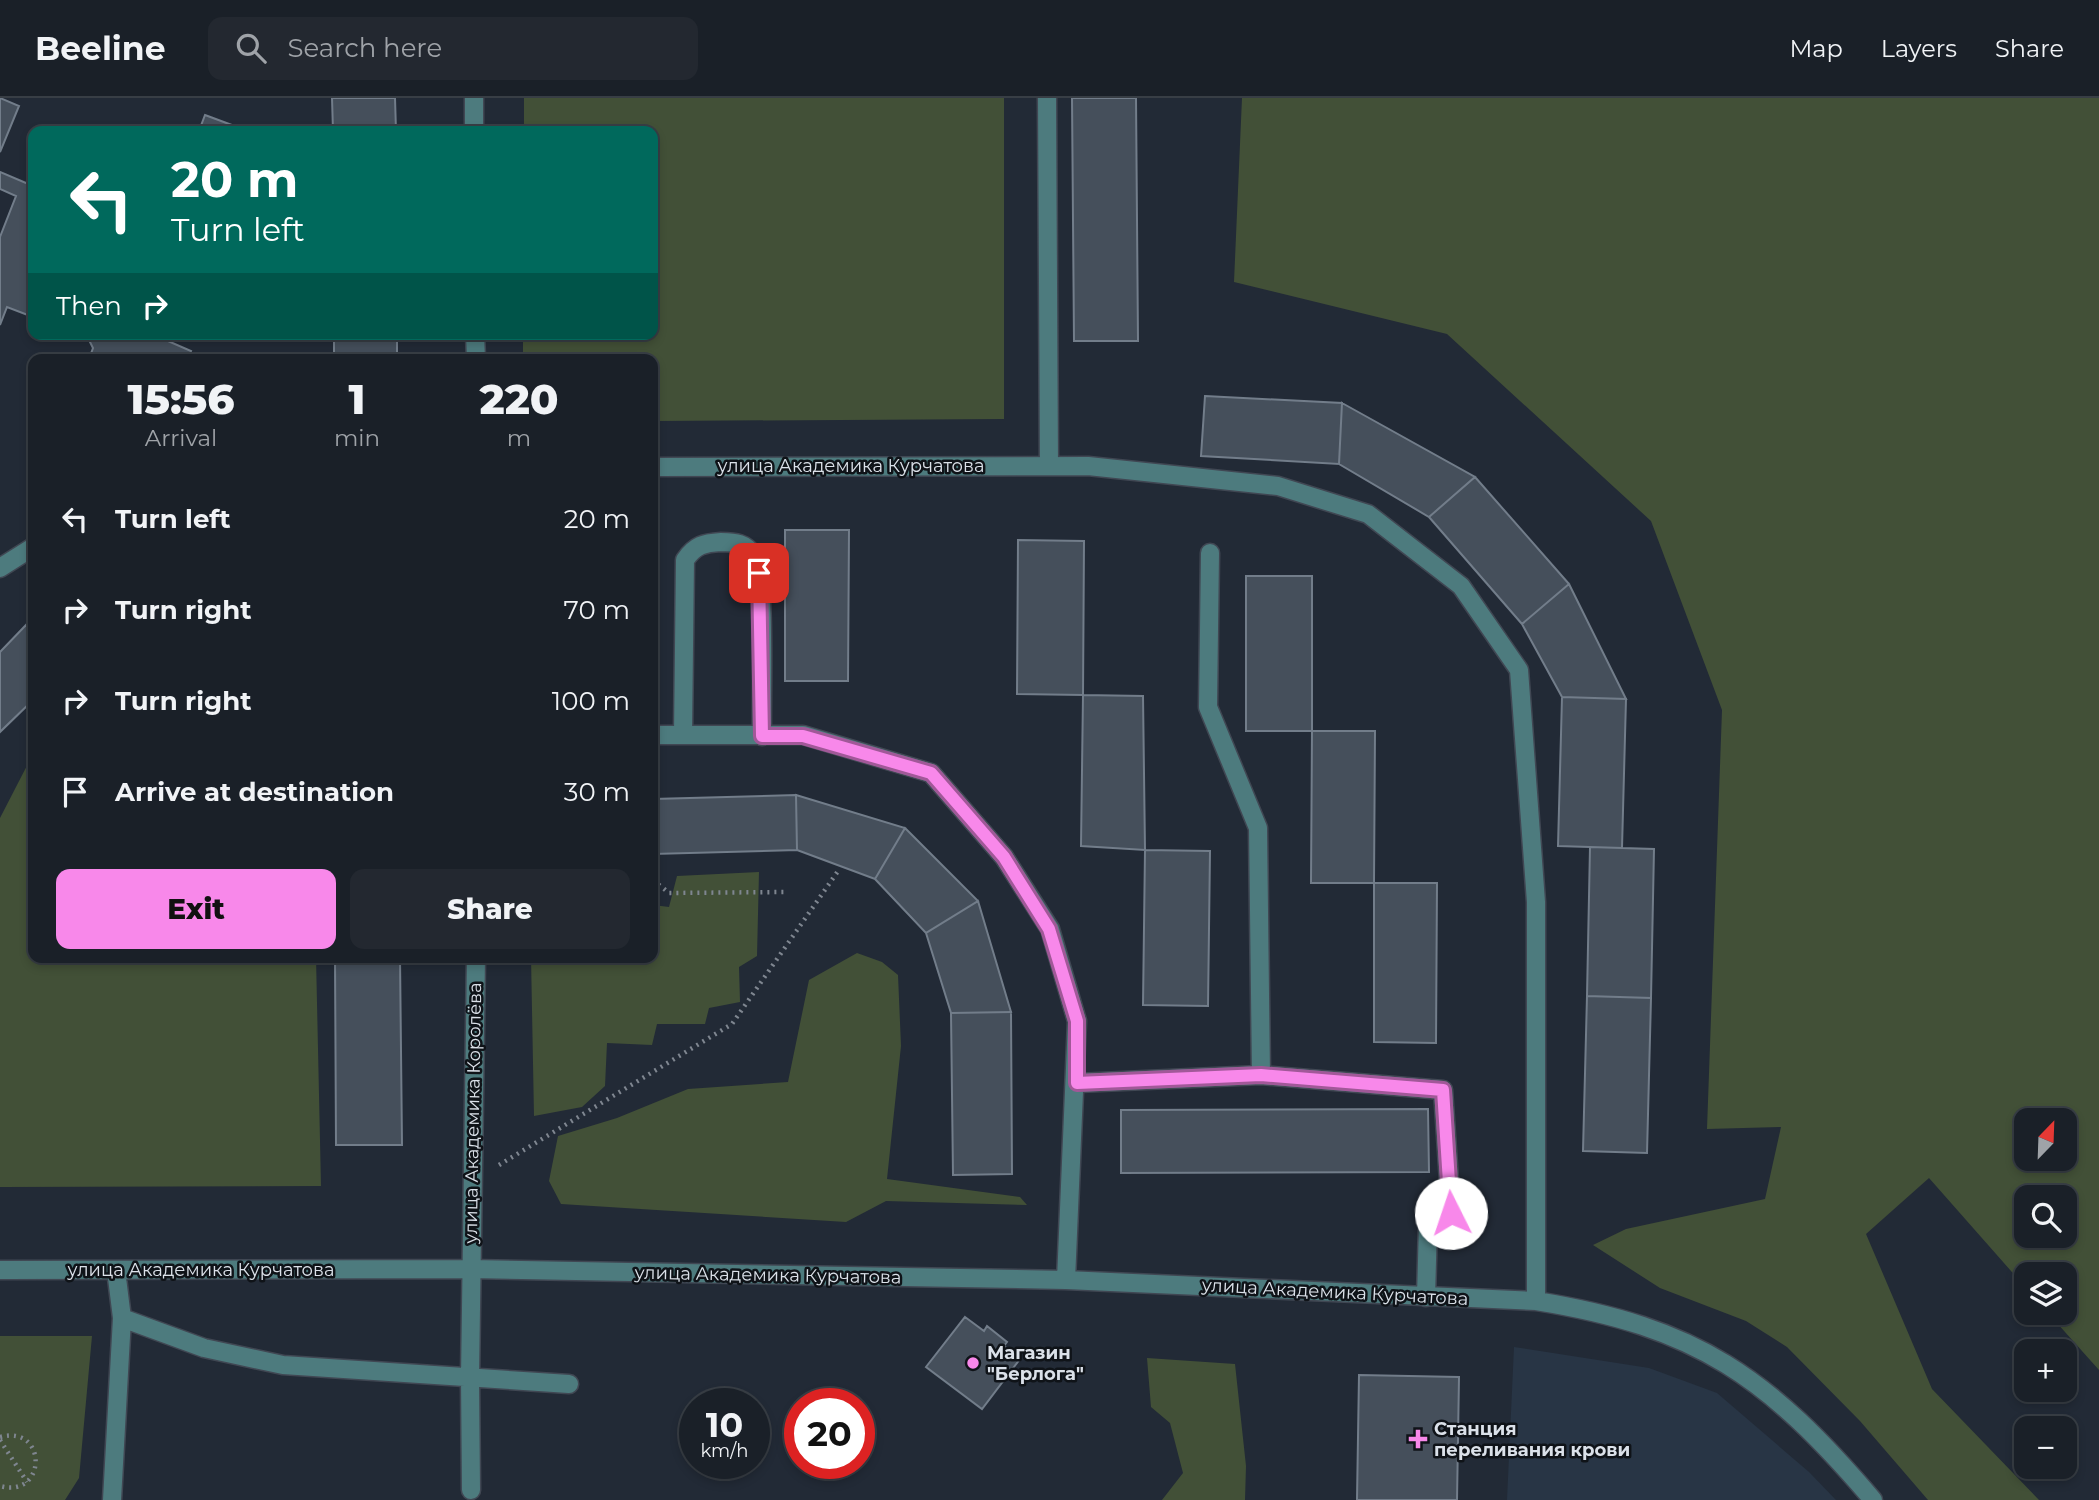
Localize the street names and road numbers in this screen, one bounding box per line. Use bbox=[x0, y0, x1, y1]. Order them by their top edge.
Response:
street label: улица Академика Курчатова bbox=[717, 455, 984, 477]
street label: улица Академика Королёва bbox=[460, 982, 486, 1245]
street label: улица Академика Курчатова bbox=[67, 1259, 334, 1281]
street label: улица Академика Курчатова bbox=[633, 1262, 902, 1288]
street label: улица Академика Курчатова bbox=[1200, 1274, 1469, 1310]

